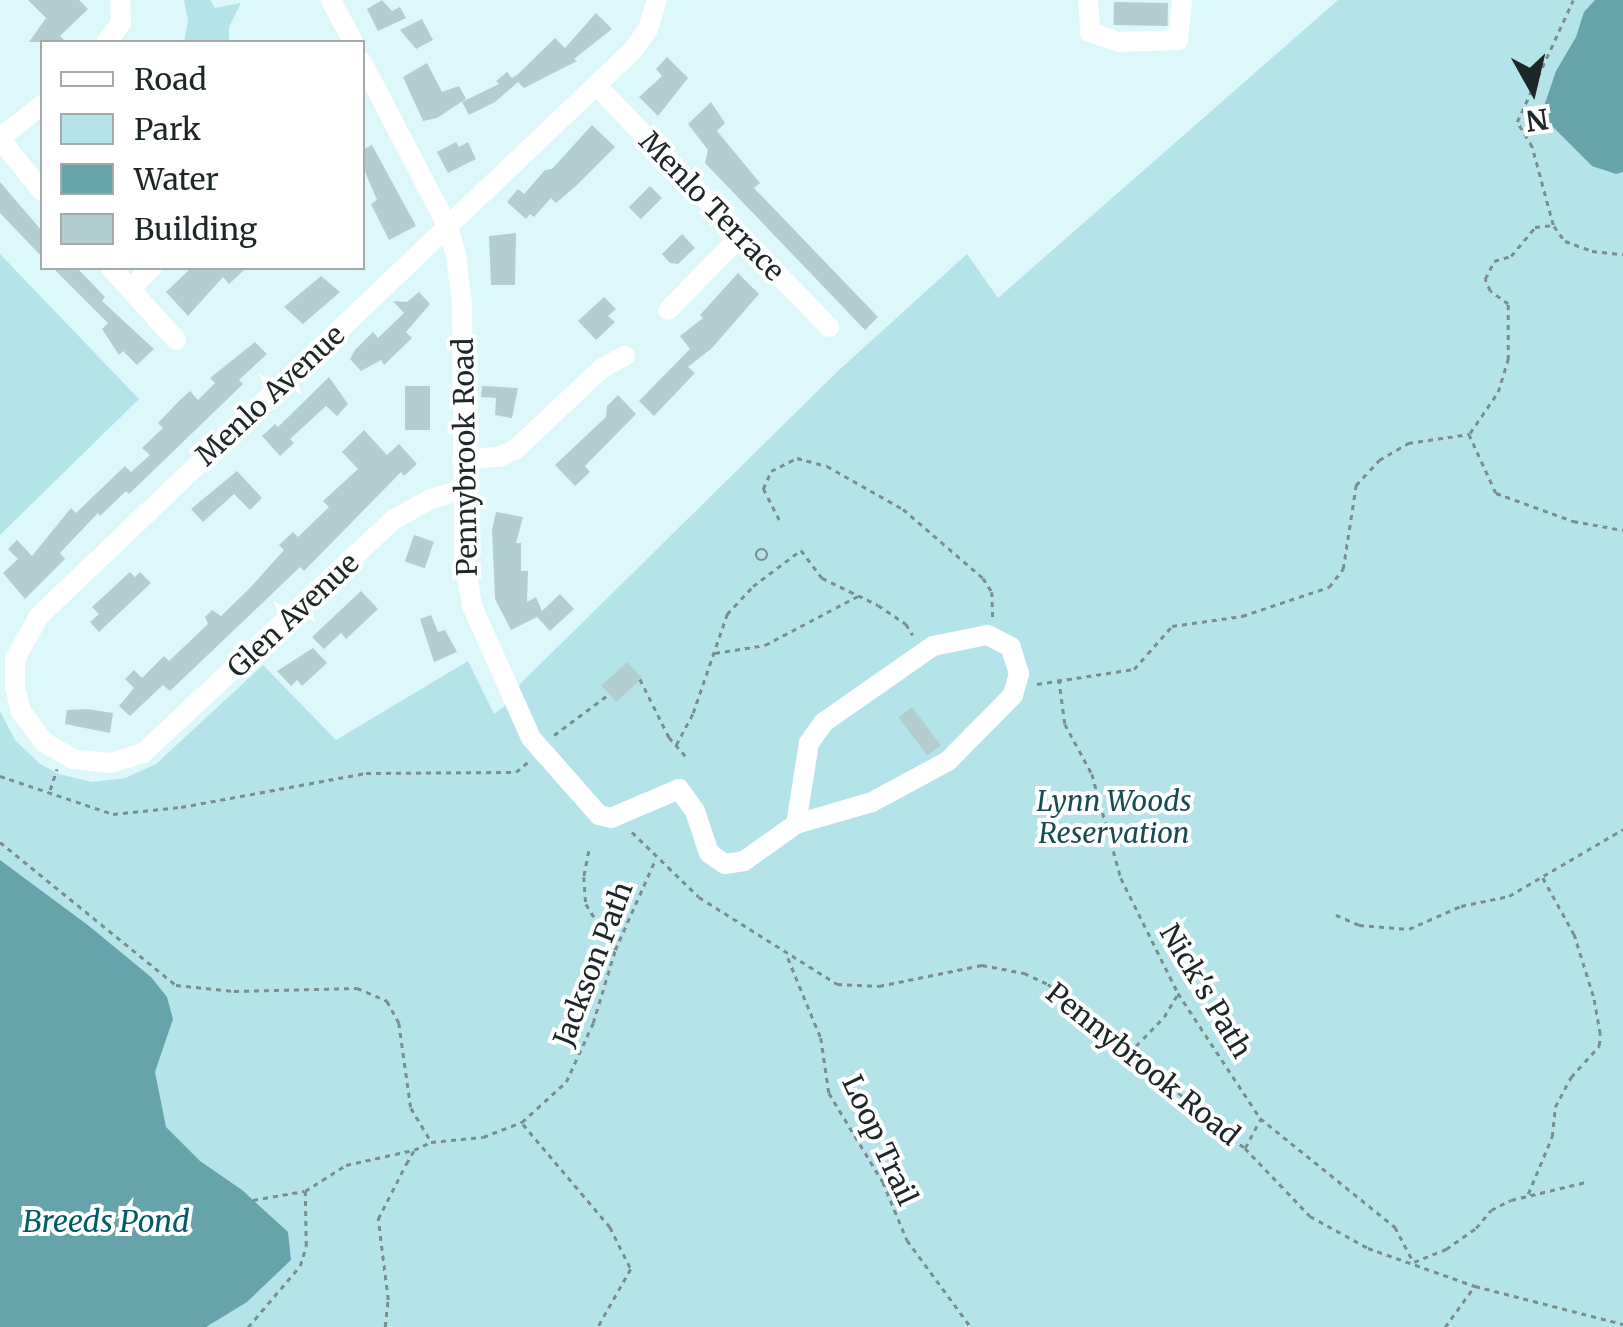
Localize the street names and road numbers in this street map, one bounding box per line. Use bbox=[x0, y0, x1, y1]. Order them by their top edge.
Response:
street label: Menlo Terrace bbox=[633, 125, 791, 287]
street label: Menlo Avenue bbox=[189, 318, 351, 472]
street label: Pennybrook Road bbox=[446, 337, 484, 577]
street label: Glen Avenue bbox=[221, 546, 365, 684]
street label: Jackson Path bbox=[546, 877, 640, 1051]
street label: Nick's Path bbox=[1153, 918, 1259, 1064]
street label: Pennybrook Road bbox=[1040, 976, 1246, 1152]
street label: Loop Trail bbox=[835, 1070, 925, 1210]

